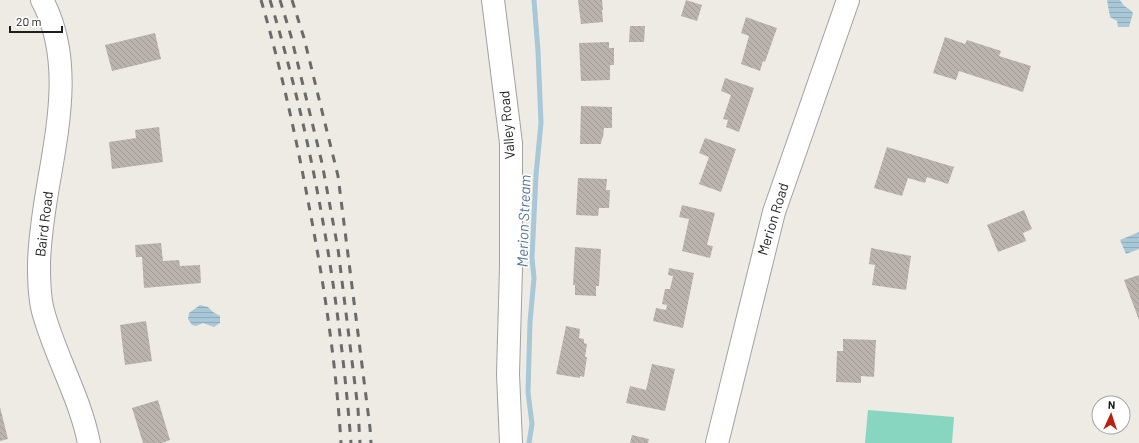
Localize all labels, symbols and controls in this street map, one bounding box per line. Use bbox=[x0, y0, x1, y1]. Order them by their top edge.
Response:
scale bar bbox=[10, 8, 62, 34]
text: 20 m bbox=[16, 14, 42, 28]
street label: Valley Road bbox=[495, 90, 518, 160]
water label: Merion Stream bbox=[512, 174, 534, 268]
street label: Merion Road bbox=[753, 180, 792, 257]
street label: Baird Road bbox=[31, 190, 56, 258]
north arrow bbox=[1091, 395, 1131, 435]
text: N bbox=[1108, 398, 1116, 411]

